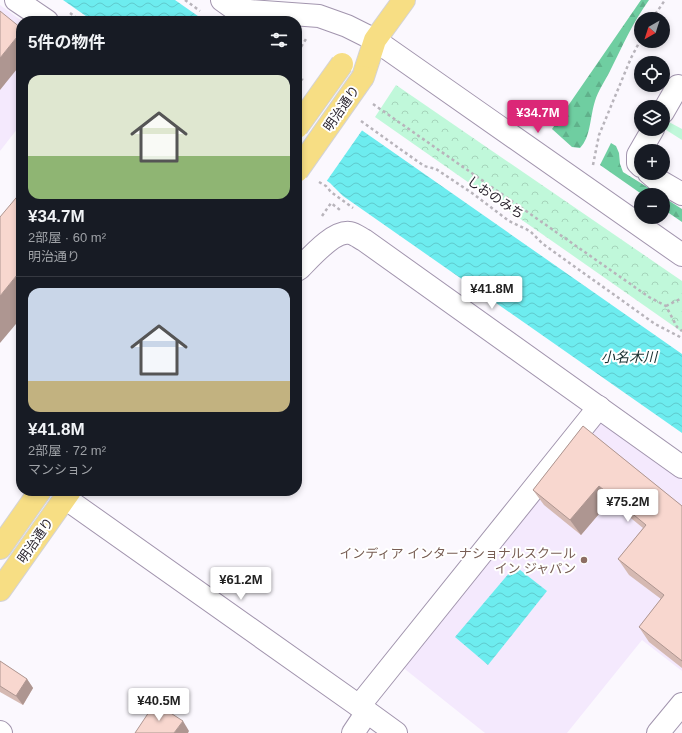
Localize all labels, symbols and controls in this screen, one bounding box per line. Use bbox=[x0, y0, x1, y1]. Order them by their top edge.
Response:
north arrow bbox=[634, 12, 670, 48]
map controls bbox=[634, 12, 670, 224]
icon: filters bbox=[268, 29, 290, 51]
text: 5件の物件 bbox=[28, 33, 105, 52]
button: locate bbox=[634, 56, 670, 92]
street label: 明治通り bbox=[320, 83, 362, 134]
pin: ¥34.7M bbox=[505, 100, 571, 134]
button: layers bbox=[634, 100, 670, 136]
icon: home bbox=[123, 101, 195, 173]
text: ¥34.7M bbox=[516, 105, 560, 120]
button: + bbox=[634, 144, 670, 180]
street label: しおのみち bbox=[465, 173, 527, 222]
button: − bbox=[634, 188, 670, 224]
text: ¥34.7M bbox=[28, 207, 85, 226]
text: 2部屋 · 60 m² bbox=[28, 230, 106, 245]
text: 明治通り bbox=[28, 249, 80, 264]
pin: ¥41.8M bbox=[459, 276, 525, 310]
text: ¥41.8M bbox=[470, 281, 514, 296]
icon: home bbox=[123, 314, 195, 386]
water label: 小名木川 bbox=[601, 349, 659, 365]
text: ¥41.8M bbox=[28, 420, 85, 439]
text: 2部屋 · 72 m² bbox=[28, 443, 106, 458]
text: マンション bbox=[28, 462, 93, 477]
pin: ¥75.2M bbox=[595, 489, 661, 523]
text: ¥75.2M bbox=[606, 494, 650, 509]
street label: 明治通り bbox=[14, 515, 56, 566]
place label: インディア インターナショナルスクール イン ジャパン bbox=[339, 546, 576, 576]
marker: インディア インターナショナルスクール イン ジャパン bbox=[579, 555, 589, 565]
pin: ¥61.2M bbox=[208, 567, 274, 601]
text: ¥61.2M bbox=[219, 572, 263, 587]
pin: ¥40.5M bbox=[126, 688, 192, 722]
text: ¥40.5M bbox=[137, 693, 181, 708]

